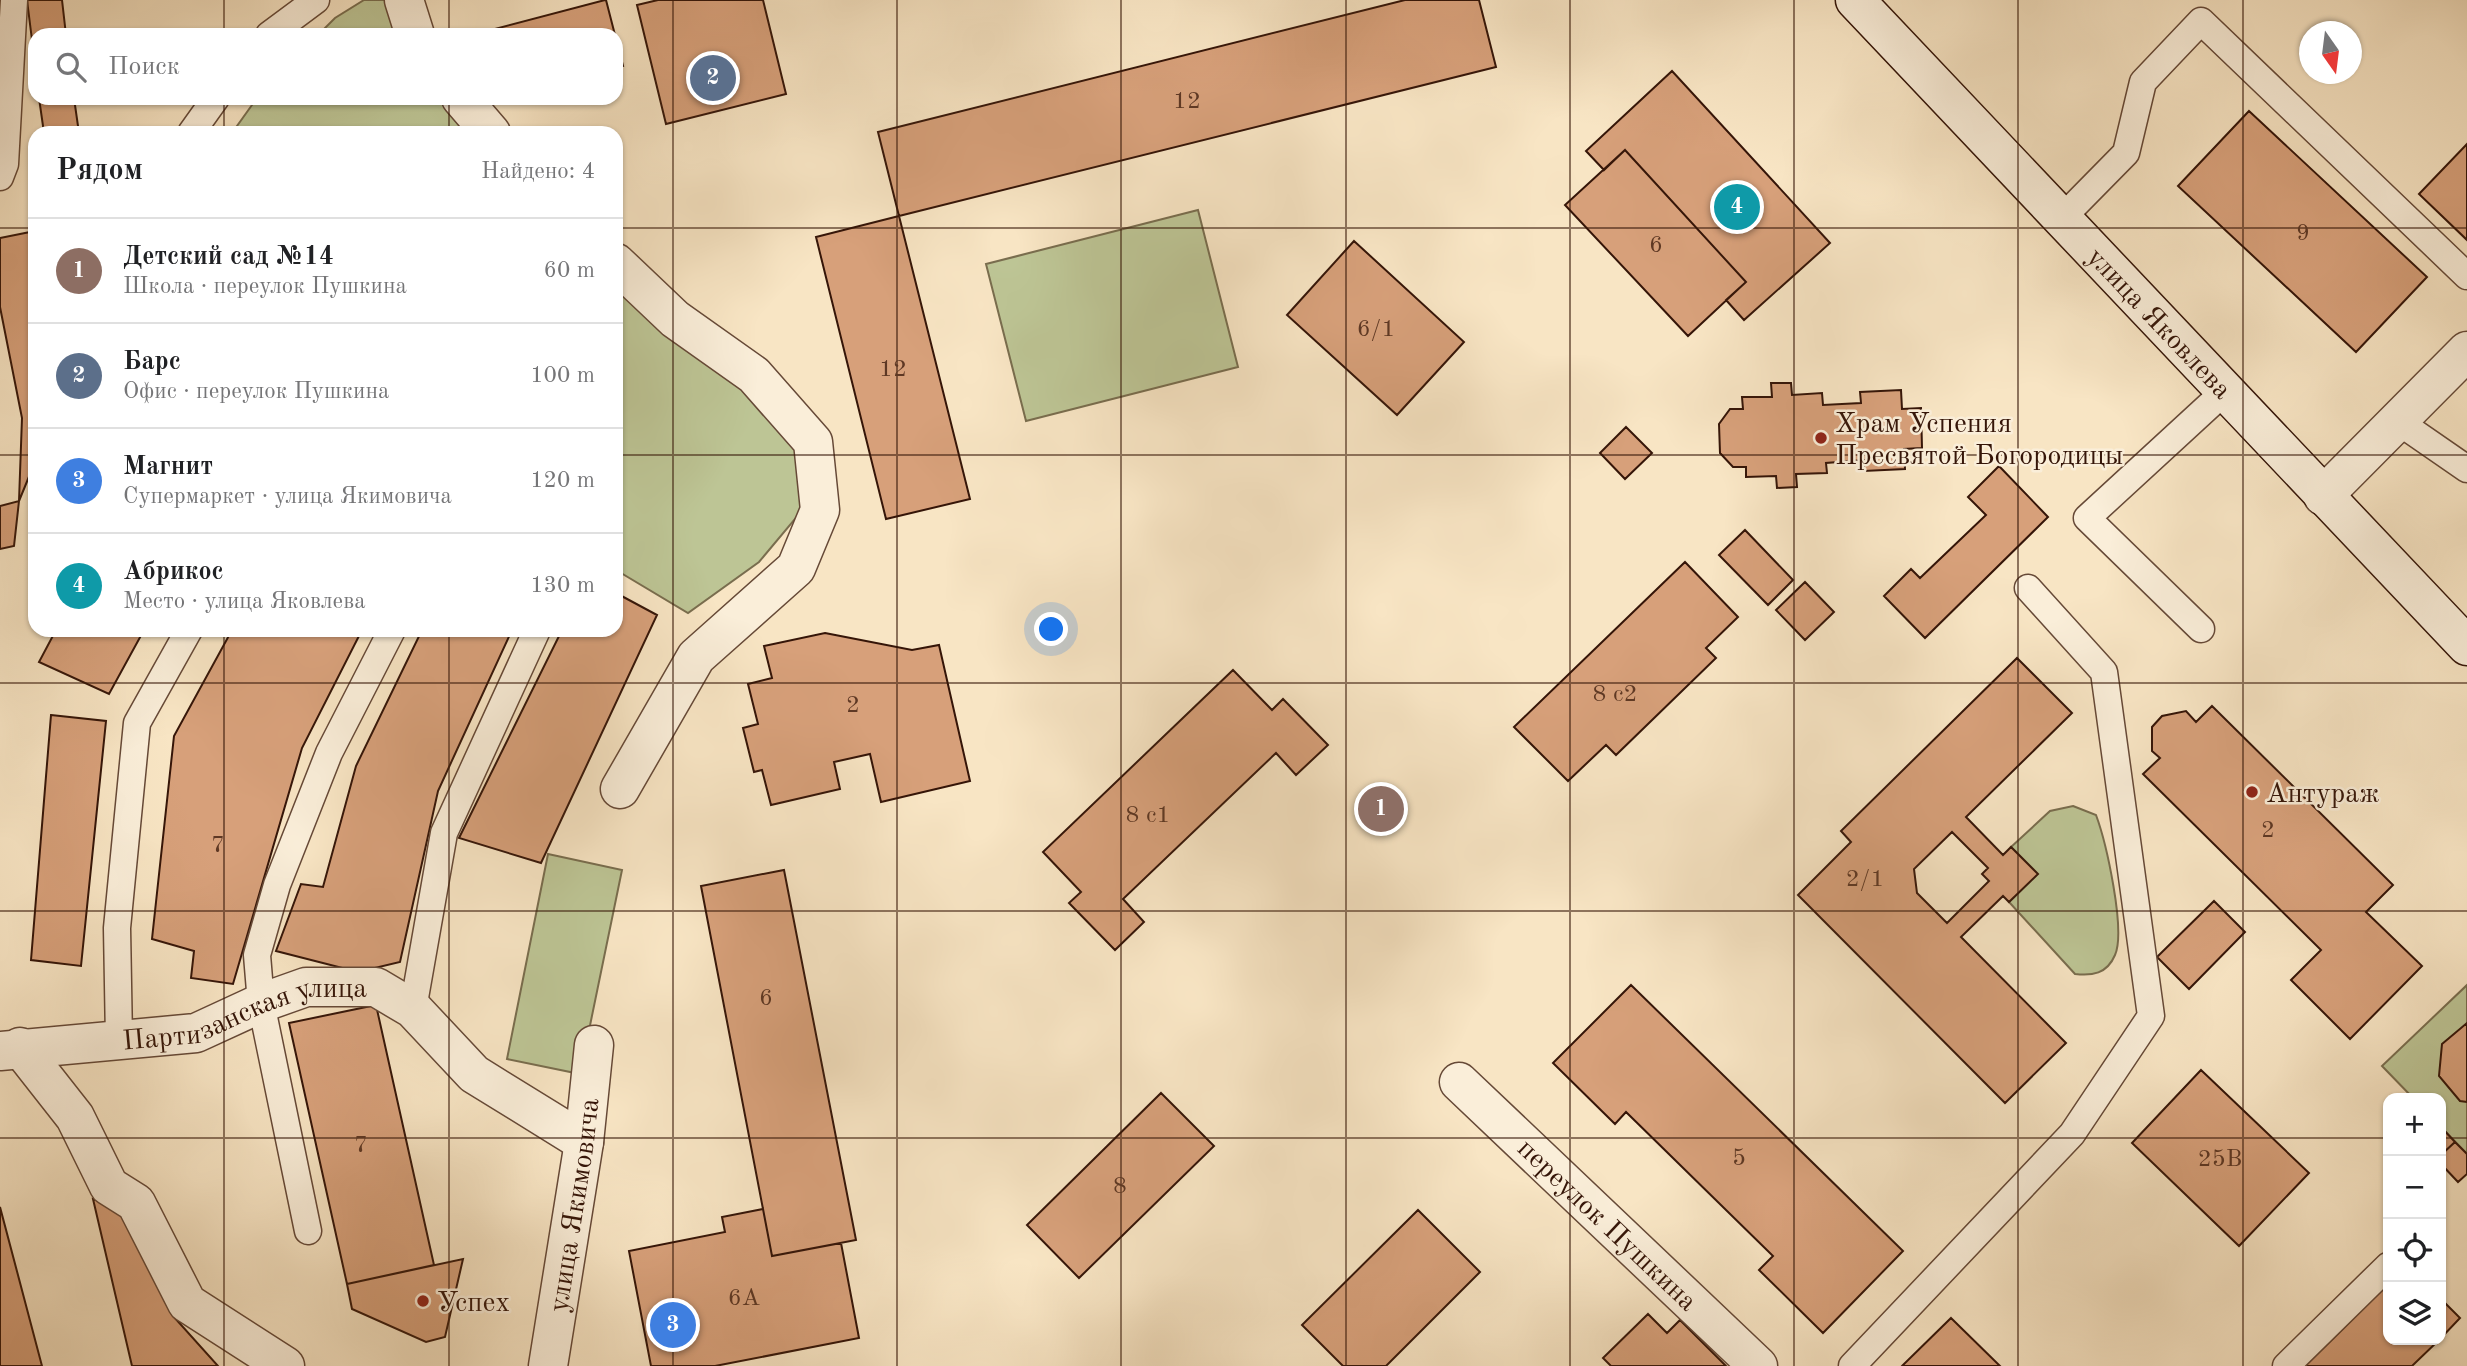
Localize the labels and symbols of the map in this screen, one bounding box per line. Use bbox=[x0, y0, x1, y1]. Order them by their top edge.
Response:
north arrow bbox=[2299, 21, 2362, 84]
pin: 2 bbox=[690, 52, 736, 104]
house number: 12 bbox=[1173, 90, 1201, 114]
pin: 4 bbox=[1714, 181, 1760, 233]
house number: 9 bbox=[2296, 222, 2310, 246]
house number: 6 bbox=[1649, 234, 1663, 258]
street label: улица Яковлева bbox=[2081, 244, 2236, 405]
house number: 6/1 bbox=[1357, 318, 1395, 342]
house number: 12 bbox=[879, 358, 907, 382]
place label: Храм Успения Пресвятой Богородицы bbox=[1835, 411, 2123, 471]
marker: Храм Успения Пресвятой Богородицы bbox=[1813, 430, 1829, 446]
your location bbox=[1034, 612, 1068, 646]
house number: 8 с2 bbox=[1592, 683, 1638, 707]
house number: 2 bbox=[846, 694, 860, 718]
place label: Антураж bbox=[2266, 781, 2379, 809]
pin: 1 bbox=[1358, 783, 1404, 835]
marker: Антураж bbox=[2244, 784, 2260, 800]
house number: 8 с1 bbox=[1125, 804, 1171, 828]
house number: 2 bbox=[2261, 819, 2275, 843]
house number: 7 bbox=[211, 834, 225, 858]
house number: 2/1 bbox=[1846, 868, 1884, 892]
street label: Партизанская улица bbox=[121, 975, 367, 1057]
house number: 6 bbox=[759, 987, 773, 1011]
street label: улица Якимовича bbox=[546, 1097, 605, 1314]
house number: 7 bbox=[354, 1134, 368, 1158]
street label: переулок Пушкина bbox=[1511, 1135, 1701, 1317]
house number: 5 bbox=[1732, 1147, 1746, 1171]
house number: 25В bbox=[2198, 1148, 2242, 1172]
house number: 8 bbox=[1113, 1175, 1127, 1199]
house number: 6А bbox=[728, 1287, 760, 1311]
place label: Успех bbox=[437, 1290, 510, 1318]
marker: Успех bbox=[415, 1293, 431, 1309]
pin: 3 bbox=[650, 1299, 696, 1351]

